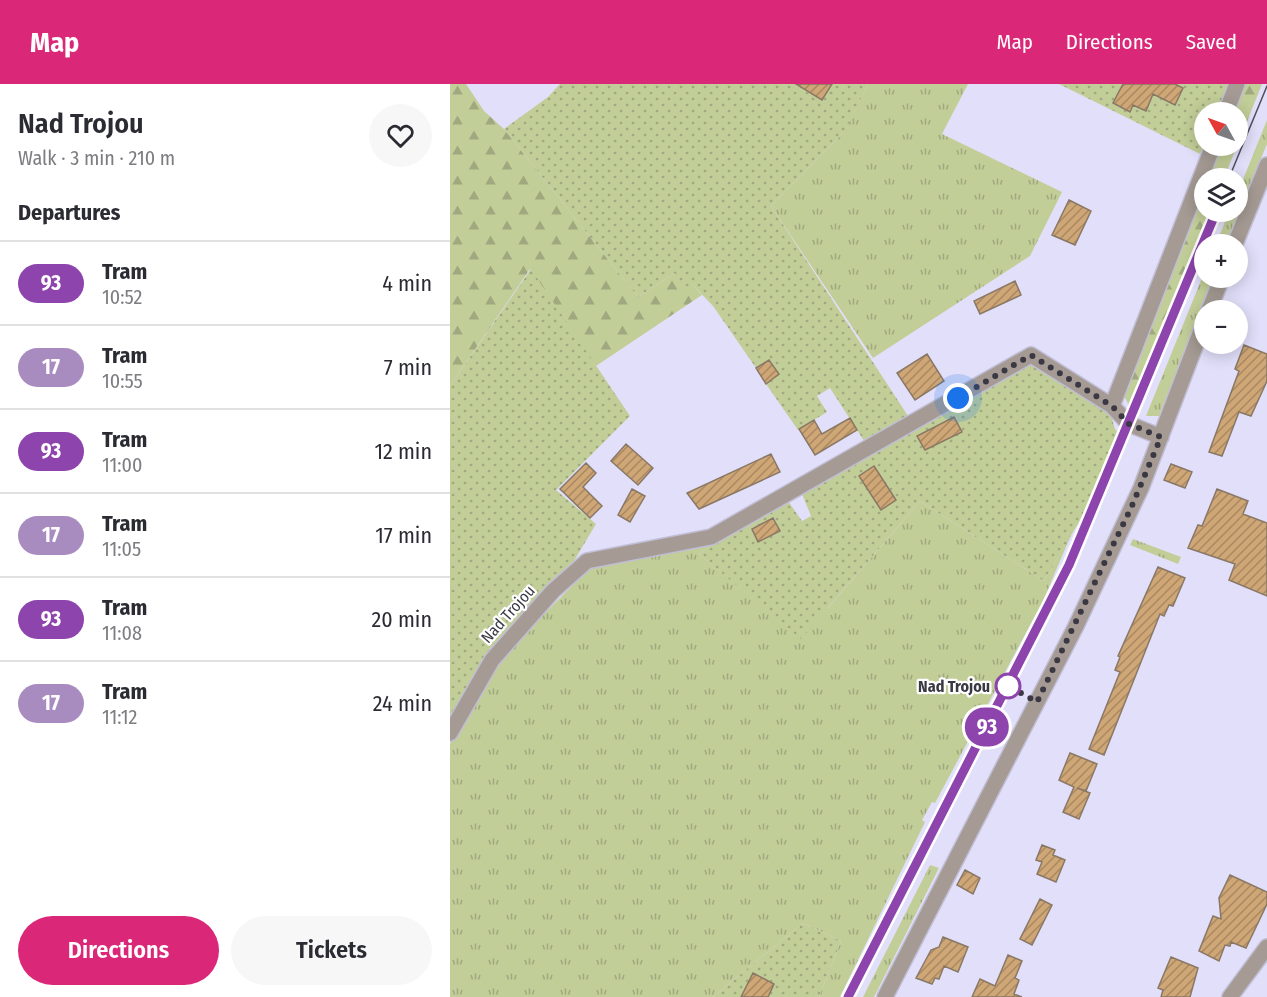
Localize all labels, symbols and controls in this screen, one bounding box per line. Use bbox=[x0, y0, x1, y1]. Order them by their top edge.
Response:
text: Map bbox=[30, 26, 79, 59]
text: Map bbox=[996, 29, 1033, 55]
text: Directions bbox=[1066, 29, 1153, 55]
text: Saved bbox=[1186, 29, 1237, 55]
north arrow bbox=[1194, 102, 1248, 156]
map controls bbox=[1194, 102, 1248, 354]
button: heart bbox=[369, 104, 432, 167]
text: Nad Trojou bbox=[18, 107, 144, 140]
text: Walk · 3 min · 210 m bbox=[18, 146, 175, 170]
button: layers bbox=[1194, 168, 1248, 222]
text: Departures bbox=[18, 199, 120, 226]
button: + bbox=[1194, 234, 1248, 288]
text: Tram bbox=[102, 258, 147, 285]
text: 93 bbox=[41, 270, 61, 296]
text: 4 min bbox=[382, 270, 432, 297]
text: 10:52 bbox=[102, 285, 142, 309]
button: − bbox=[1194, 300, 1248, 354]
text: Tram bbox=[102, 342, 147, 369]
text: 17 bbox=[42, 354, 60, 380]
text: 7 min bbox=[384, 354, 432, 381]
text: 10:55 bbox=[102, 369, 143, 393]
your location bbox=[943, 383, 973, 413]
text: Tram bbox=[102, 426, 147, 453]
text: 93 bbox=[41, 438, 61, 464]
text: 12 min bbox=[374, 438, 432, 465]
text: 11:00 bbox=[102, 453, 142, 477]
text: Tram bbox=[102, 510, 147, 537]
text: 17 bbox=[42, 522, 60, 548]
text: 17 min bbox=[375, 522, 432, 549]
text: 11:05 bbox=[102, 537, 141, 561]
street label: Nad Trojou bbox=[477, 581, 539, 647]
text: Tram bbox=[102, 594, 147, 621]
text: 93 bbox=[41, 606, 61, 632]
text: 20 min bbox=[372, 606, 432, 633]
text: 11:08 bbox=[102, 621, 142, 645]
marker: Nad Trojou bbox=[995, 673, 1021, 699]
place label: Nad Trojou bbox=[918, 677, 990, 696]
text: Tram bbox=[102, 678, 147, 705]
text: 17 bbox=[42, 690, 60, 716]
text: 24 min bbox=[373, 690, 432, 717]
text: 11:12 bbox=[102, 705, 137, 729]
line badge: 93 bbox=[960, 708, 1014, 746]
text: 93 bbox=[977, 714, 997, 740]
button: Directions bbox=[18, 916, 219, 985]
button: Tickets bbox=[231, 916, 432, 985]

